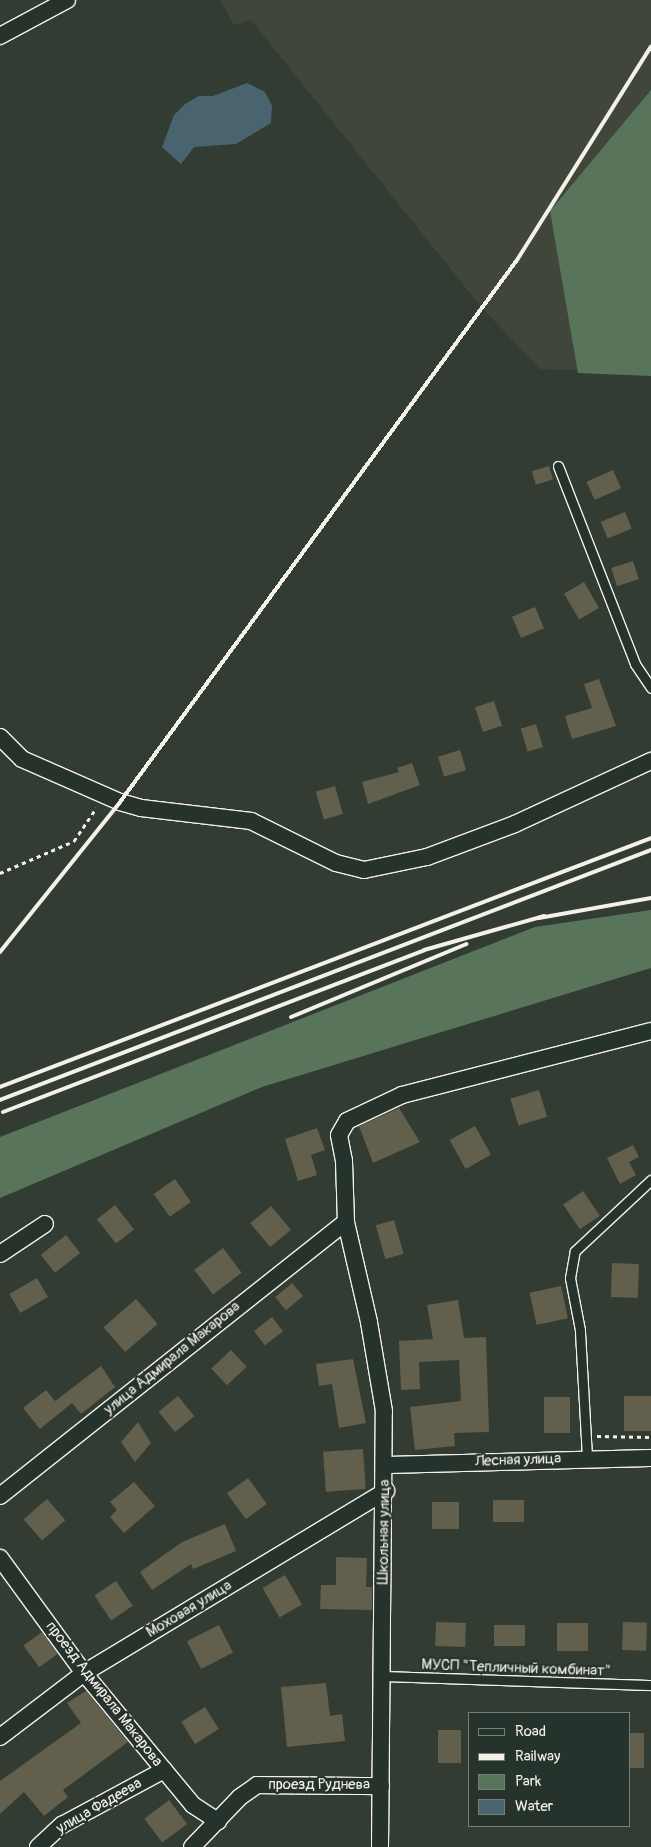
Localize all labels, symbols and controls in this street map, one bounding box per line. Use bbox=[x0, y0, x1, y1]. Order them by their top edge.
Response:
street label: улица Адмирала Макарова bbox=[100, 1297, 244, 1419]
street label: Лесная улица bbox=[475, 1450, 561, 1470]
street label: Школьная улица bbox=[374, 1479, 394, 1585]
street label: Моховая улица bbox=[143, 1576, 235, 1642]
street label: проезд Адмирала Макарова bbox=[42, 1618, 166, 1770]
street label: МУСП "Тепличный комбинат" bbox=[421, 1656, 611, 1680]
legend bbox=[468, 1712, 631, 1827]
text: Road bbox=[515, 1722, 546, 1741]
text: Railway bbox=[515, 1747, 560, 1766]
text: Park bbox=[515, 1772, 541, 1791]
street label: улица Фадеева bbox=[53, 1774, 145, 1838]
street label: проезд Руднева bbox=[268, 1776, 370, 1794]
text: Water bbox=[515, 1797, 553, 1816]

